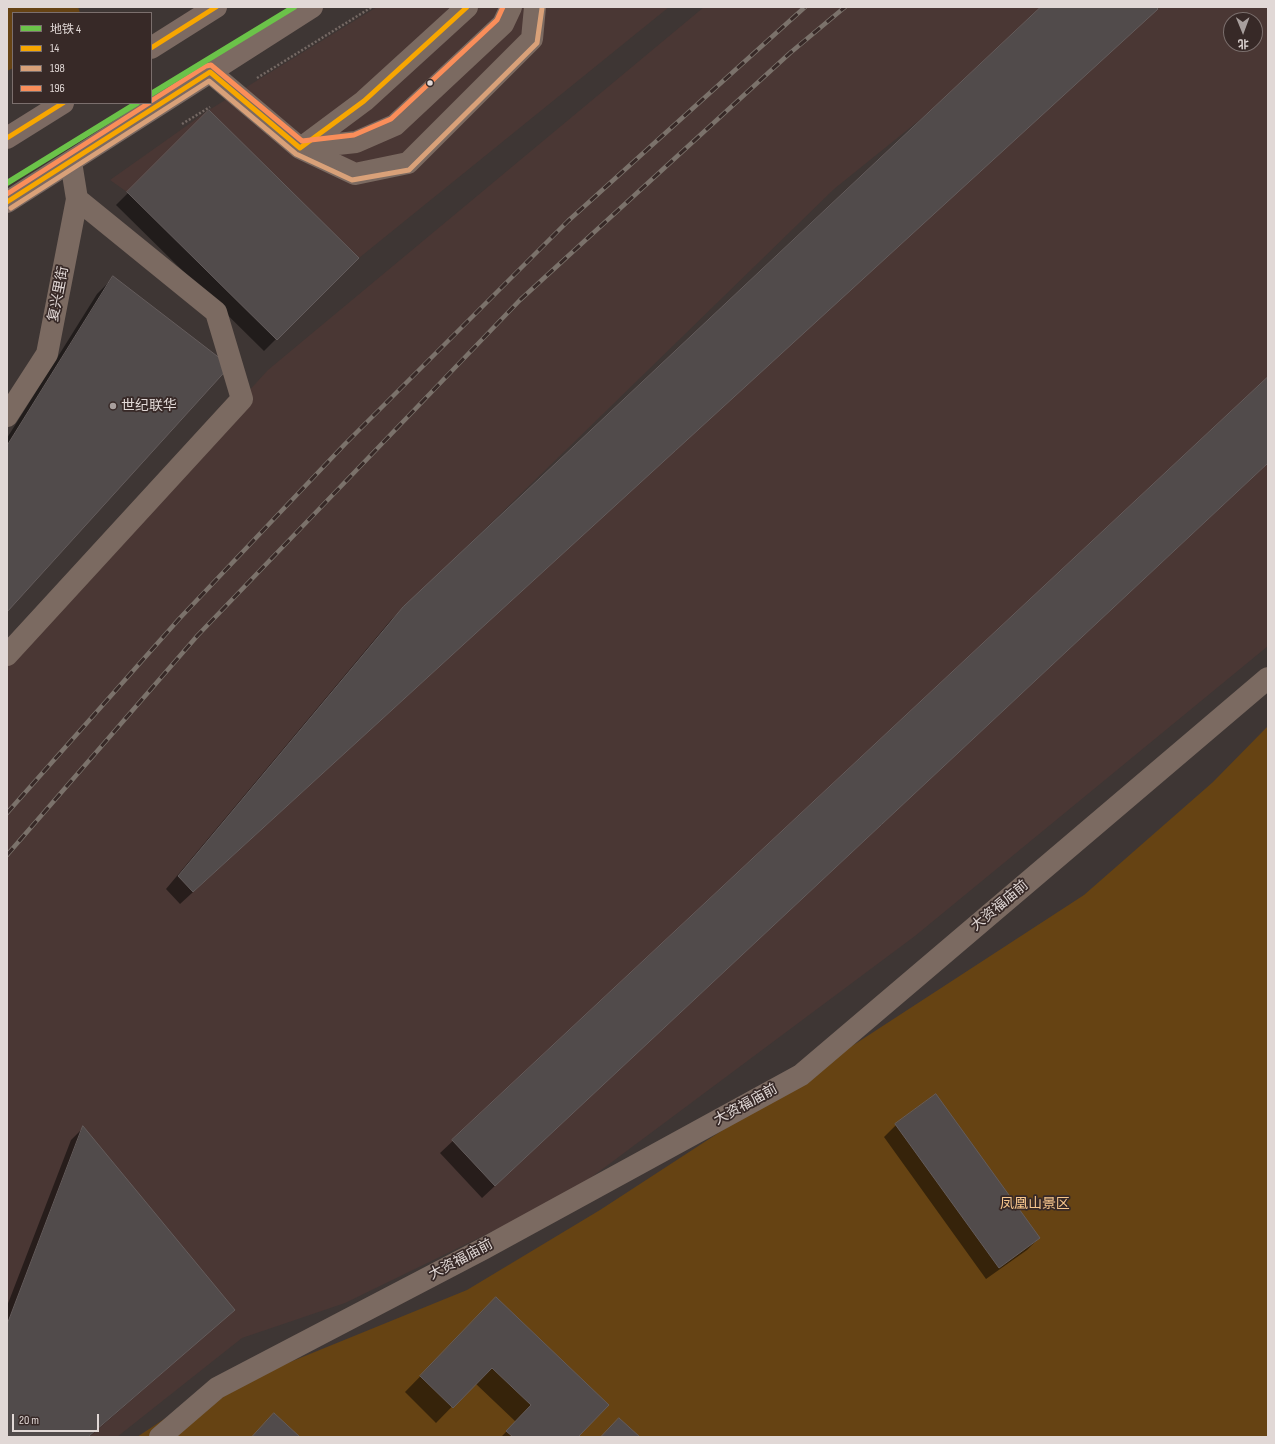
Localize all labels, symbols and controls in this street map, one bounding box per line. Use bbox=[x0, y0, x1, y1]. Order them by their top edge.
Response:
legend bbox=[12, 12, 152, 104]
north arrow bbox=[1223, 12, 1263, 52]
text: 地铁 4 bbox=[50, 22, 81, 37]
text: 北 bbox=[1238, 37, 1249, 50]
text: 14 bbox=[50, 41, 59, 56]
text: 198 bbox=[50, 61, 65, 76]
unlabelled marker bbox=[425, 78, 435, 88]
text: 196 bbox=[50, 81, 65, 96]
street label: 复兴里街 bbox=[45, 265, 73, 323]
place label: 世纪联华 bbox=[121, 398, 177, 414]
marker: 世纪联华 bbox=[108, 401, 118, 411]
street label: 大资福庙前 bbox=[968, 877, 1032, 935]
street label: 大资福庙前 bbox=[711, 1081, 781, 1129]
park label: 凤凰山景区 bbox=[1000, 1196, 1070, 1212]
street label: 大资福庙前 bbox=[426, 1236, 496, 1284]
scale bar bbox=[14, 1406, 101, 1432]
text: 20 m bbox=[19, 1413, 39, 1428]

